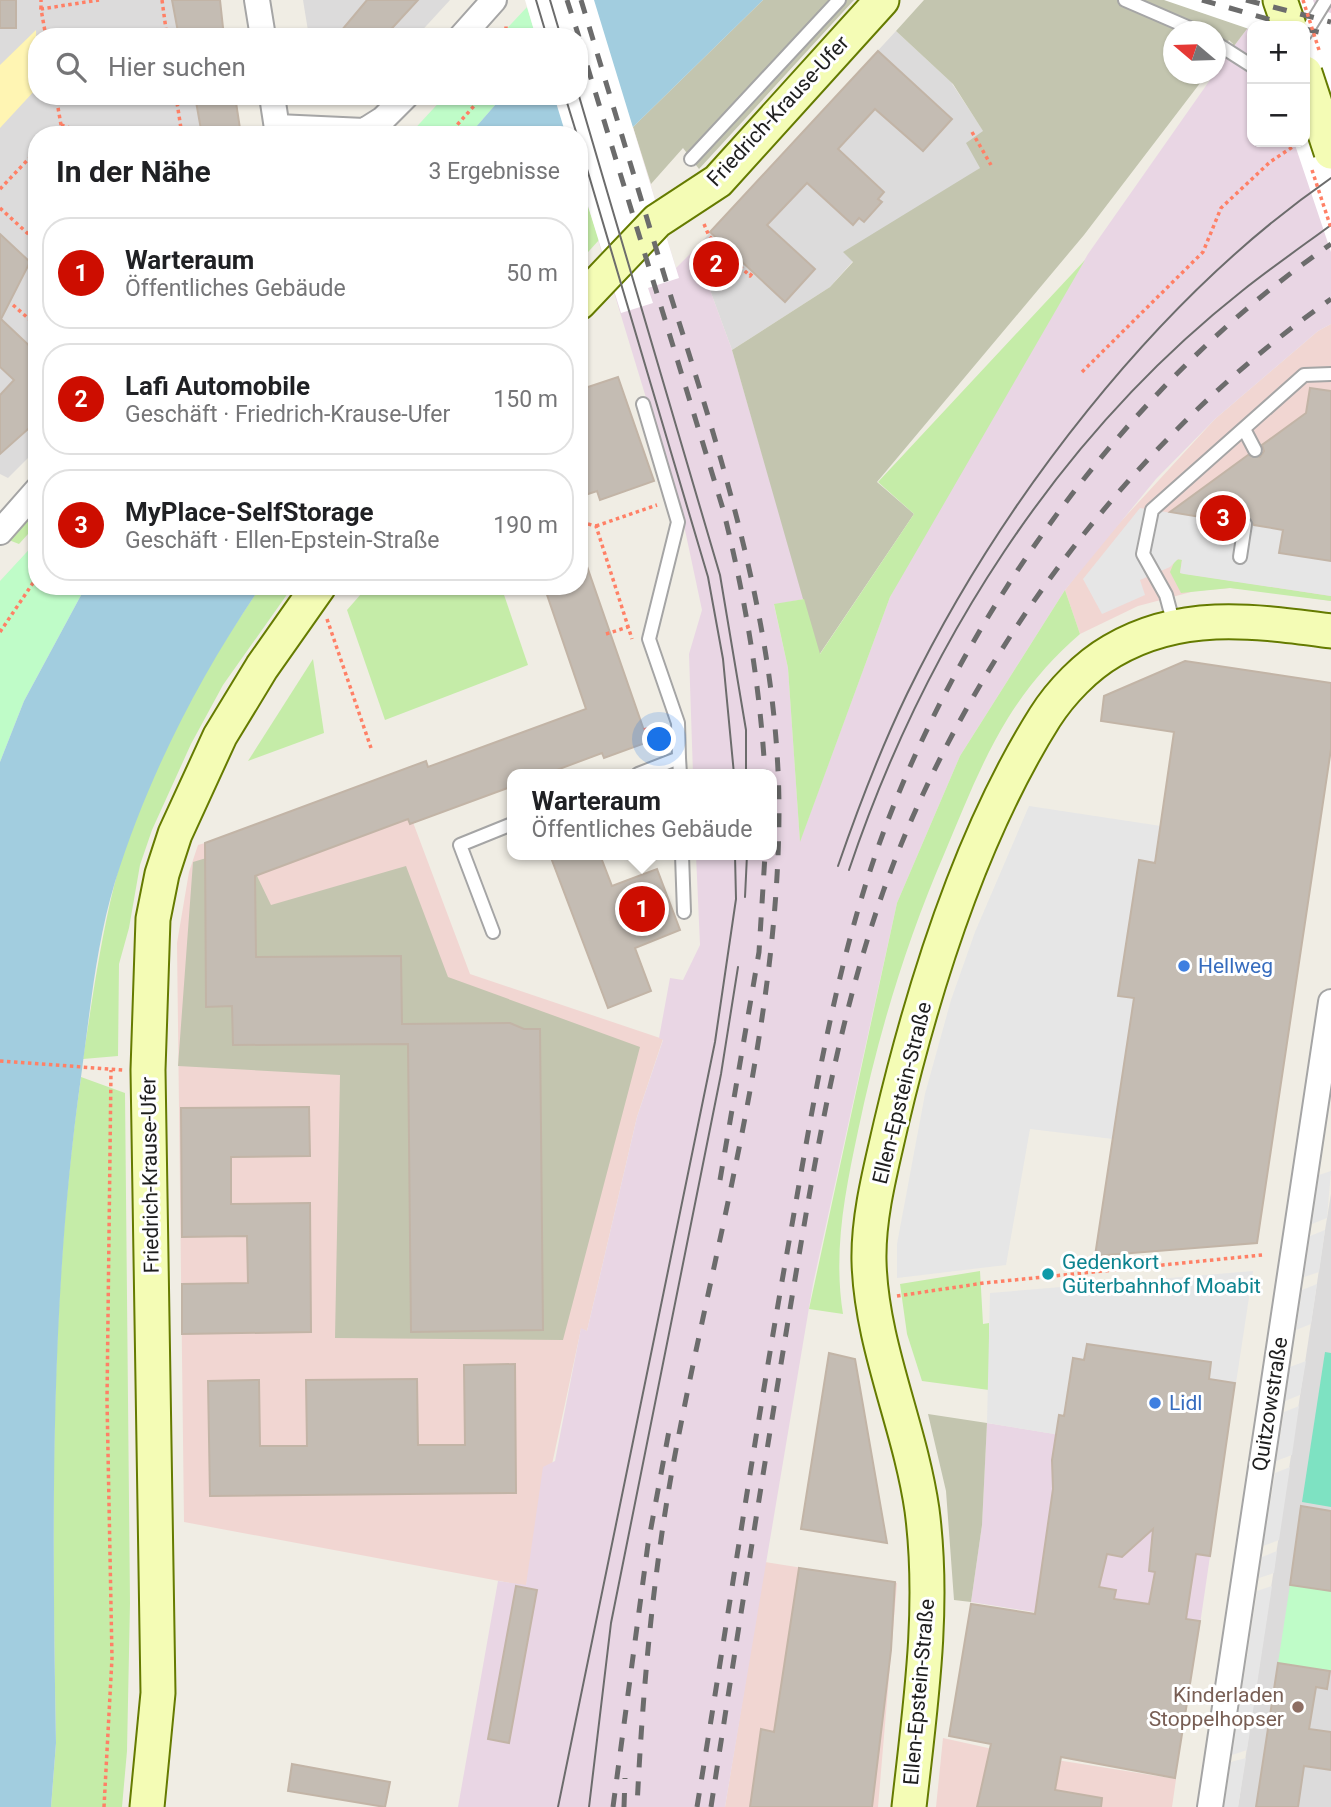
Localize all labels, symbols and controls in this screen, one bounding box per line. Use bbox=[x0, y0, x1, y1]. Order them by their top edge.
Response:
north arrow bbox=[1163, 21, 1226, 84]
map controls bbox=[1247, 21, 1310, 147]
button: + bbox=[1247, 21, 1310, 84]
search box bbox=[28, 28, 588, 105]
street label: Friedrich-Krause-Ufer bbox=[702, 31, 854, 191]
icon: search bbox=[52, 48, 90, 86]
text: Hier suchen bbox=[108, 52, 246, 82]
button: − bbox=[1247, 84, 1310, 147]
text: In der Nähe bbox=[56, 154, 211, 189]
text: 3 Ergebnisse bbox=[428, 158, 560, 185]
pin: 2 bbox=[693, 238, 739, 290]
text: Warteraum bbox=[125, 245, 254, 275]
text: 1 bbox=[74, 260, 88, 287]
text: 50 m bbox=[506, 260, 558, 287]
text: Öffentliches Gebäude bbox=[125, 275, 346, 302]
text: Lafi Automobile bbox=[125, 371, 310, 401]
text: 2 bbox=[74, 386, 88, 413]
text: 150 m bbox=[493, 386, 558, 413]
text: Geschäft · Friedrich-Krause-Ufer bbox=[125, 401, 450, 428]
pin: 3 bbox=[1200, 492, 1246, 544]
text: MyPlace-SelfStorage bbox=[125, 497, 374, 527]
text: 3 bbox=[74, 512, 88, 539]
text: 190 m bbox=[493, 512, 558, 539]
text: Geschäft · Ellen-Epstein-Straße bbox=[125, 527, 440, 554]
your location bbox=[642, 722, 676, 756]
popup bbox=[507, 769, 777, 860]
text: Warteraum bbox=[532, 786, 661, 816]
text: Öffentliches Gebäude bbox=[532, 816, 752, 843]
pin: 1 bbox=[619, 883, 665, 935]
place label: Hellweg bbox=[1198, 954, 1273, 978]
marker: Hellweg bbox=[1176, 958, 1192, 974]
street label: Ellen-Epstein-Straße bbox=[868, 999, 936, 1187]
street label: Friedrich-Krause-Ufer bbox=[136, 1076, 164, 1274]
place label: Gedenkort Güterbahnhof Moabit bbox=[1062, 1250, 1261, 1298]
marker: Gedenkort Güterbahnhof Moabit bbox=[1040, 1266, 1056, 1282]
street label: Quitzowstraße bbox=[1248, 1335, 1292, 1473]
place label: Lidl bbox=[1169, 1391, 1202, 1415]
marker: Lidl bbox=[1147, 1395, 1163, 1411]
street label: Ellen-Epstein-Straße bbox=[899, 1598, 939, 1786]
place label: Kinderladen Stoppelhopser bbox=[1149, 1683, 1284, 1731]
marker: Kinderladen Stoppelhopser bbox=[1290, 1699, 1306, 1715]

